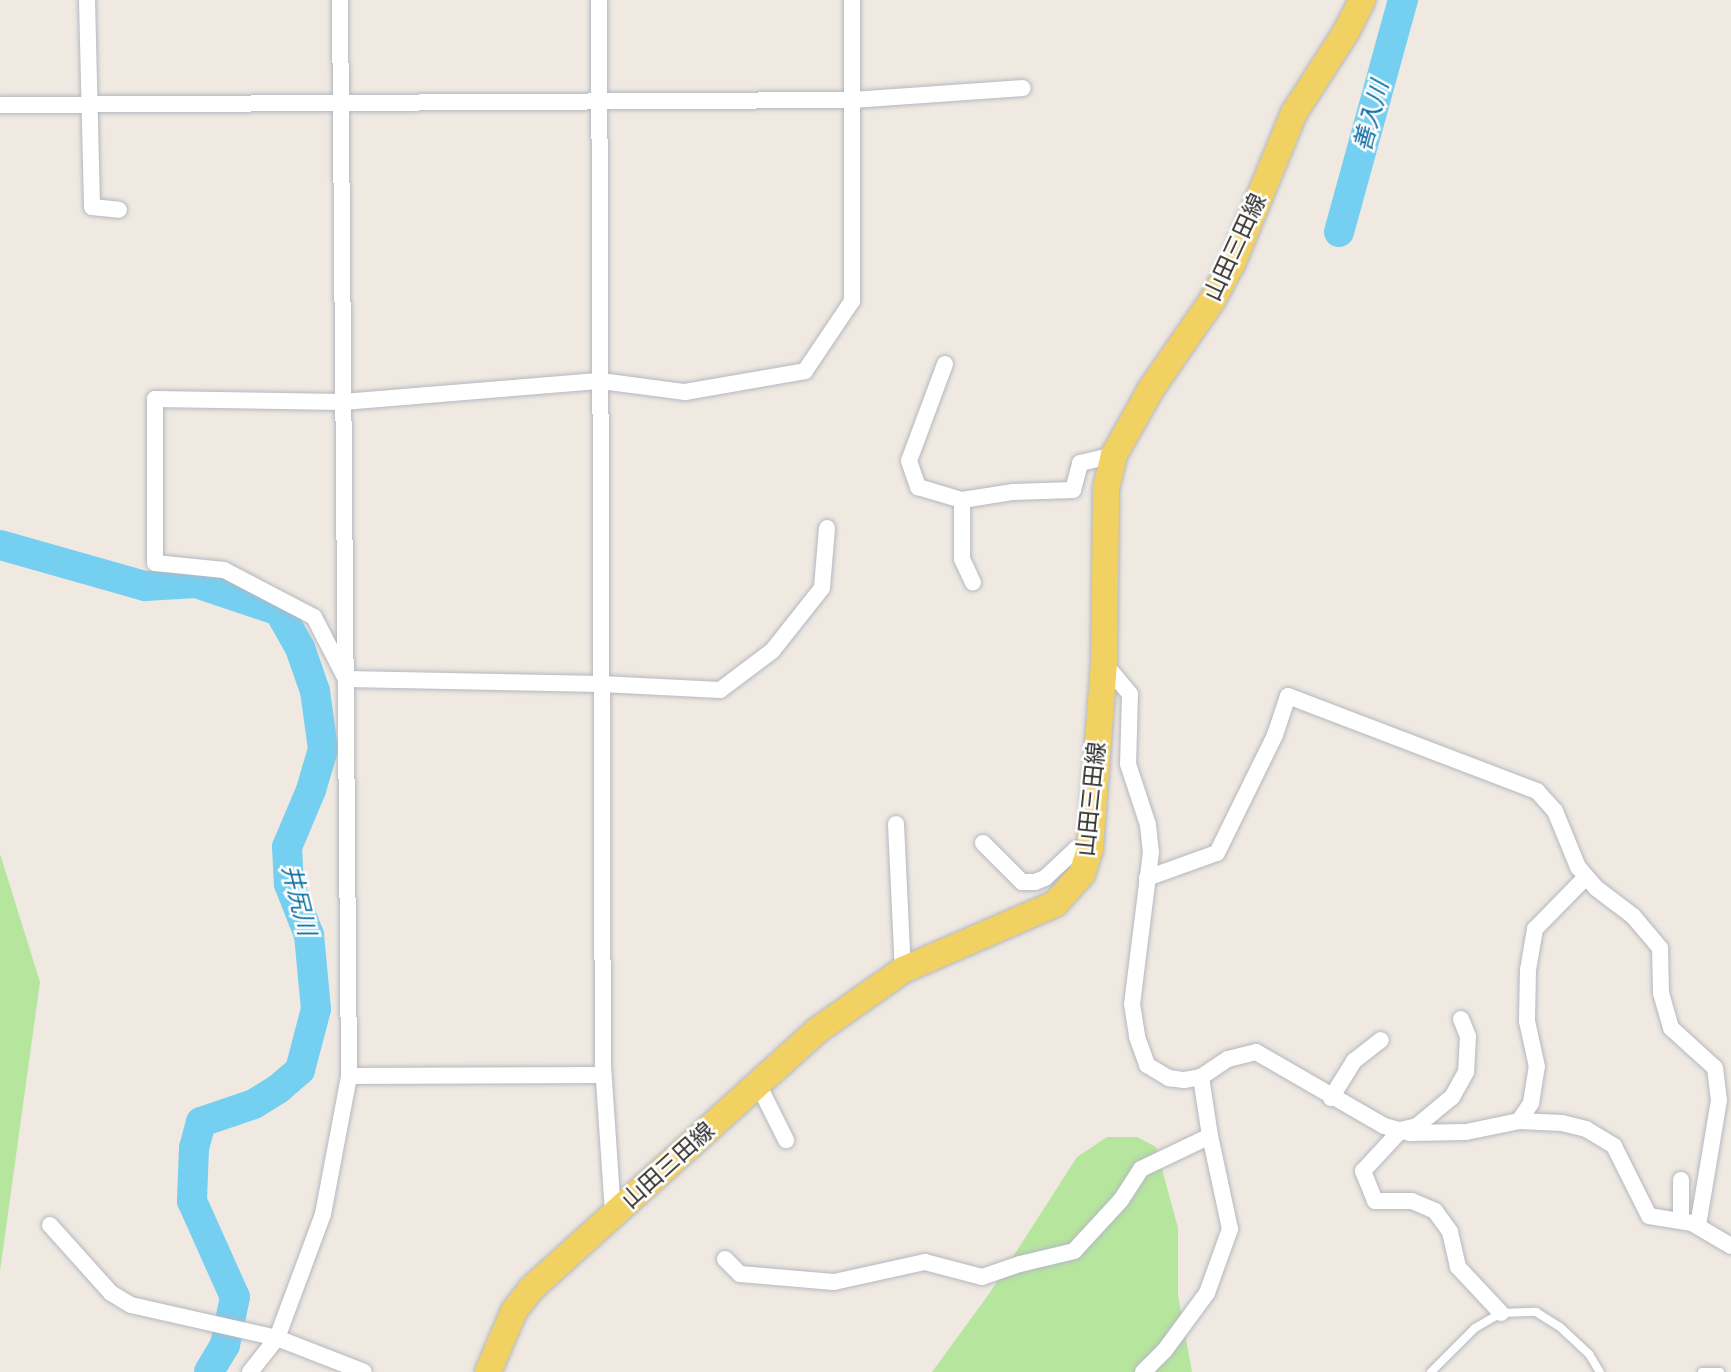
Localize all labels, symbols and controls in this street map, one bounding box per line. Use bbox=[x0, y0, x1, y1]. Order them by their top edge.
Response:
water label: 善入川 bbox=[1348, 77, 1394, 155]
street label: 山田三田線 bbox=[1198, 189, 1272, 305]
street label: 山田三田線 bbox=[1071, 740, 1111, 858]
water label: 井尻川 bbox=[276, 862, 322, 938]
street label: 山田三田線 bbox=[616, 1116, 720, 1214]

